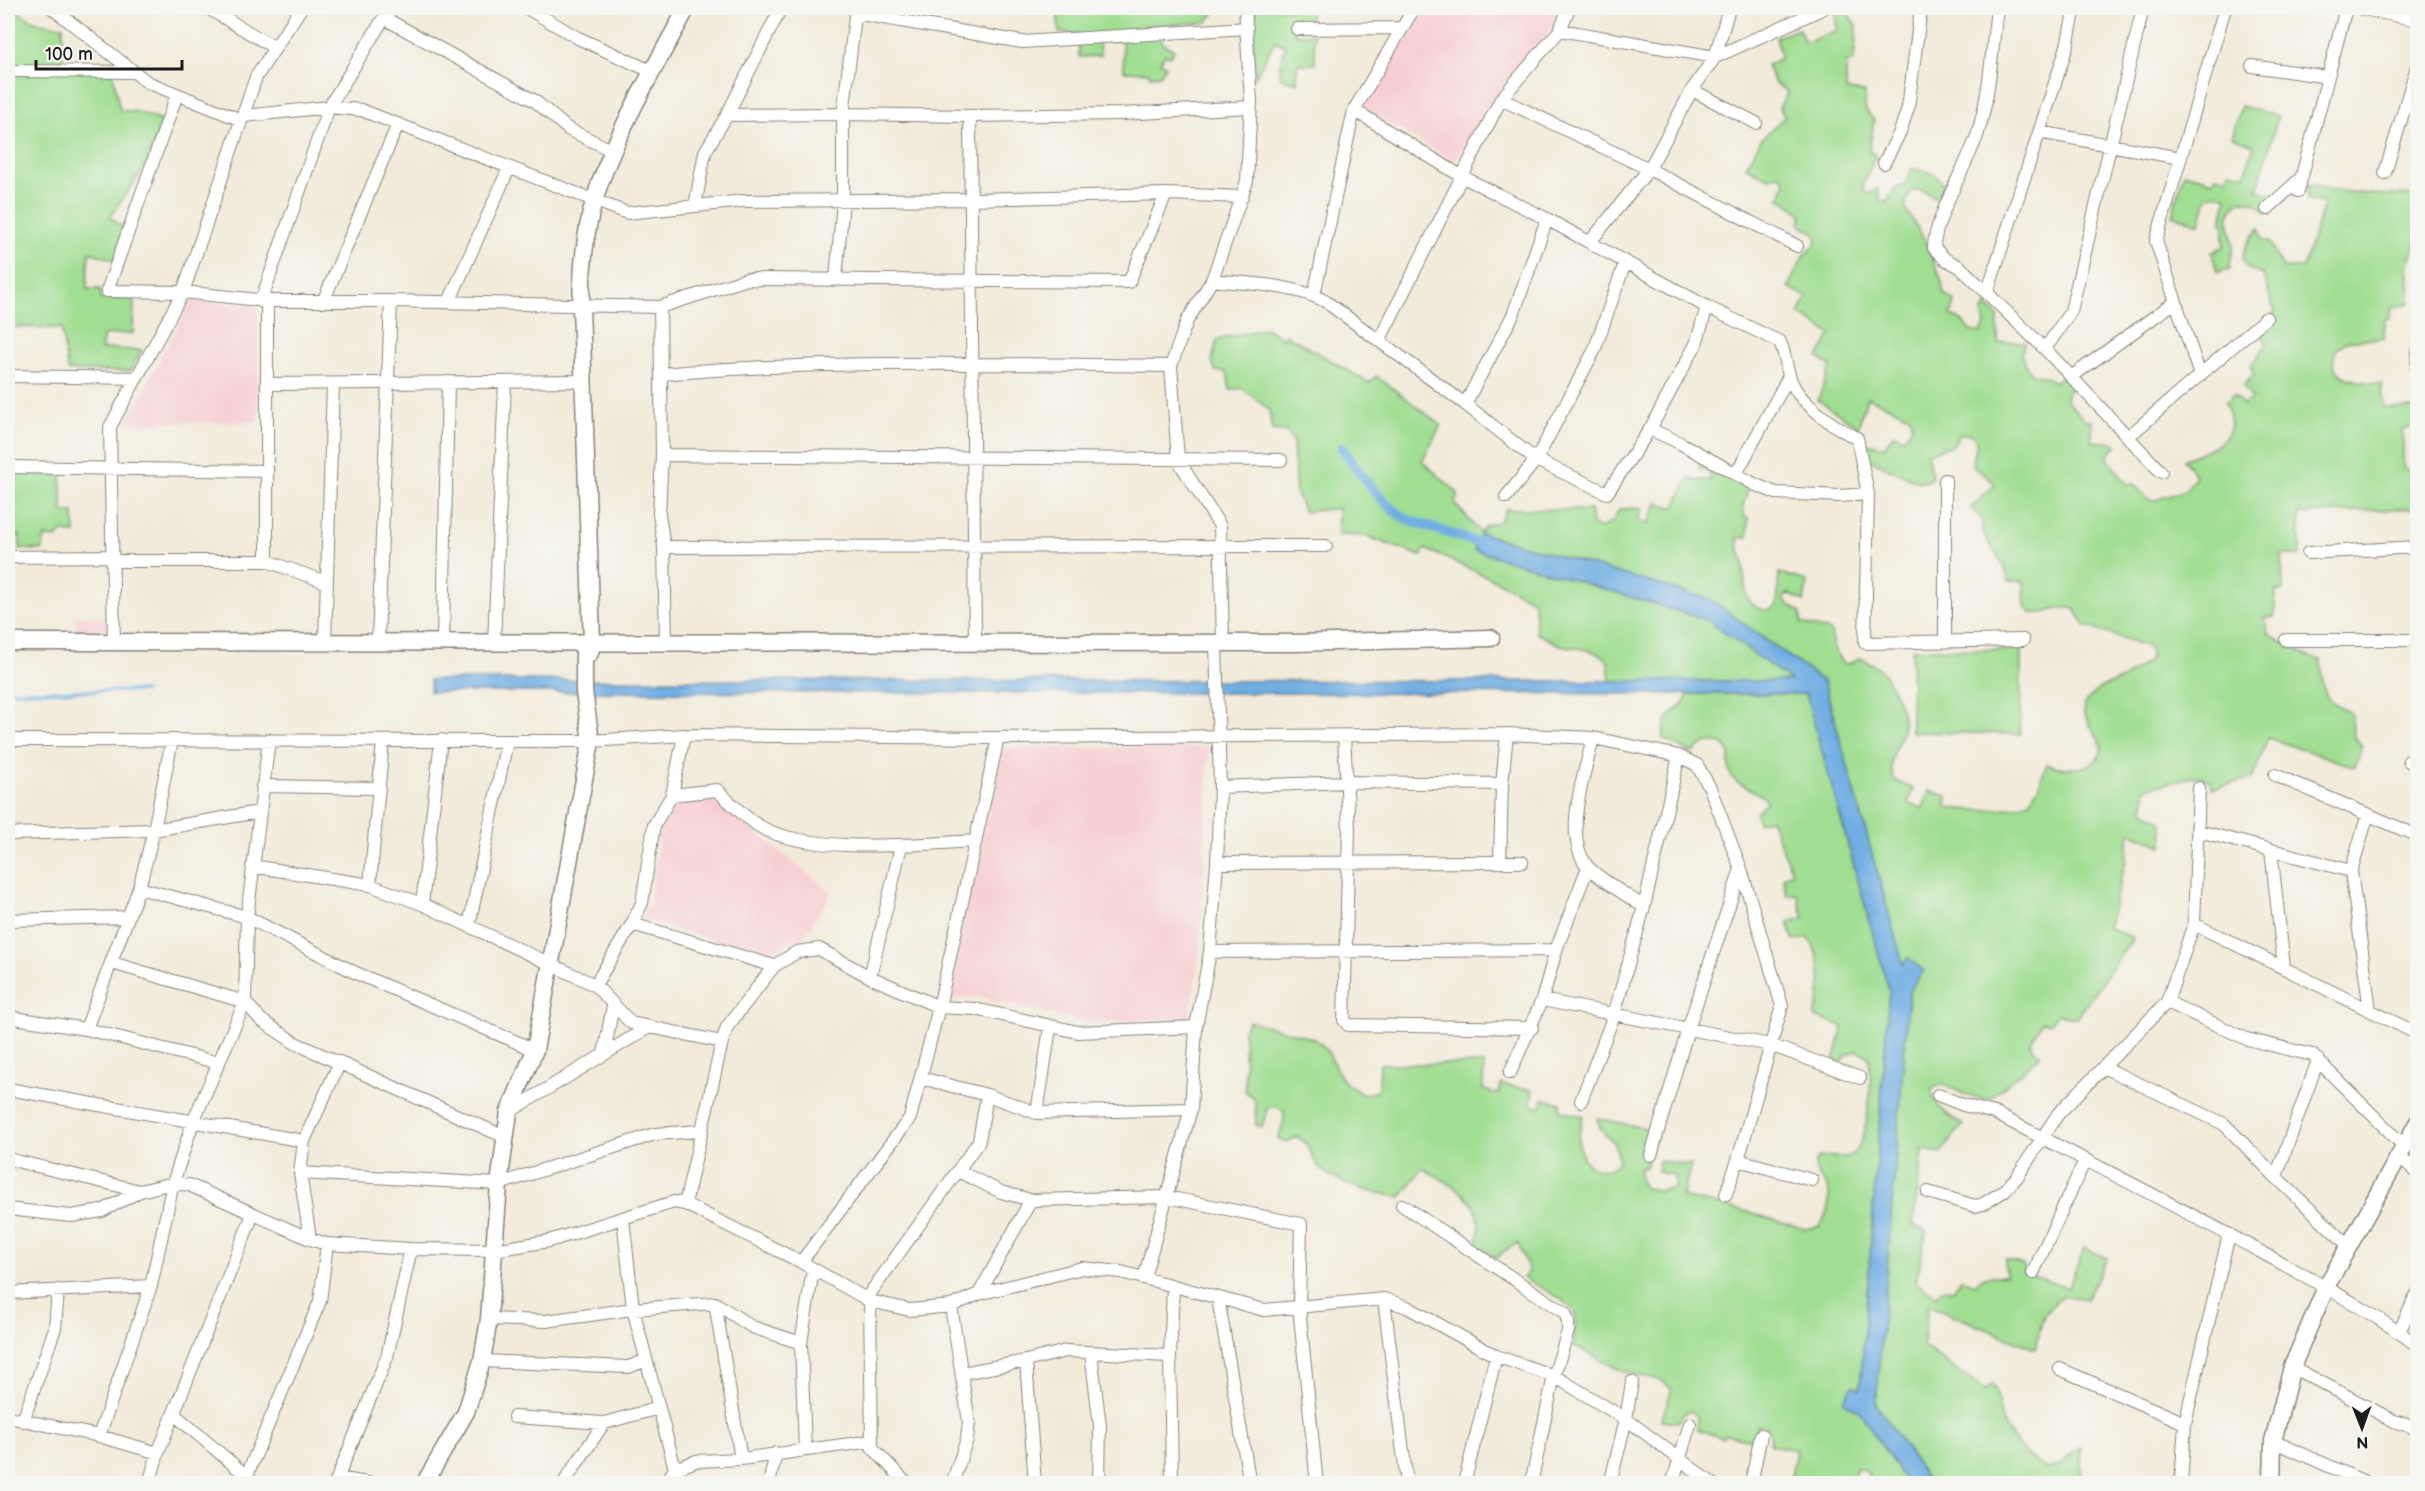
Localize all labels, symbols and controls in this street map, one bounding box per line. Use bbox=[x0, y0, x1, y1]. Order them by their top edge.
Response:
scale bar bbox=[36, 33, 182, 71]
text: 100 m bbox=[45, 44, 93, 65]
north arrow bbox=[2332, 1398, 2392, 1458]
text: N bbox=[2356, 1432, 2368, 1451]

